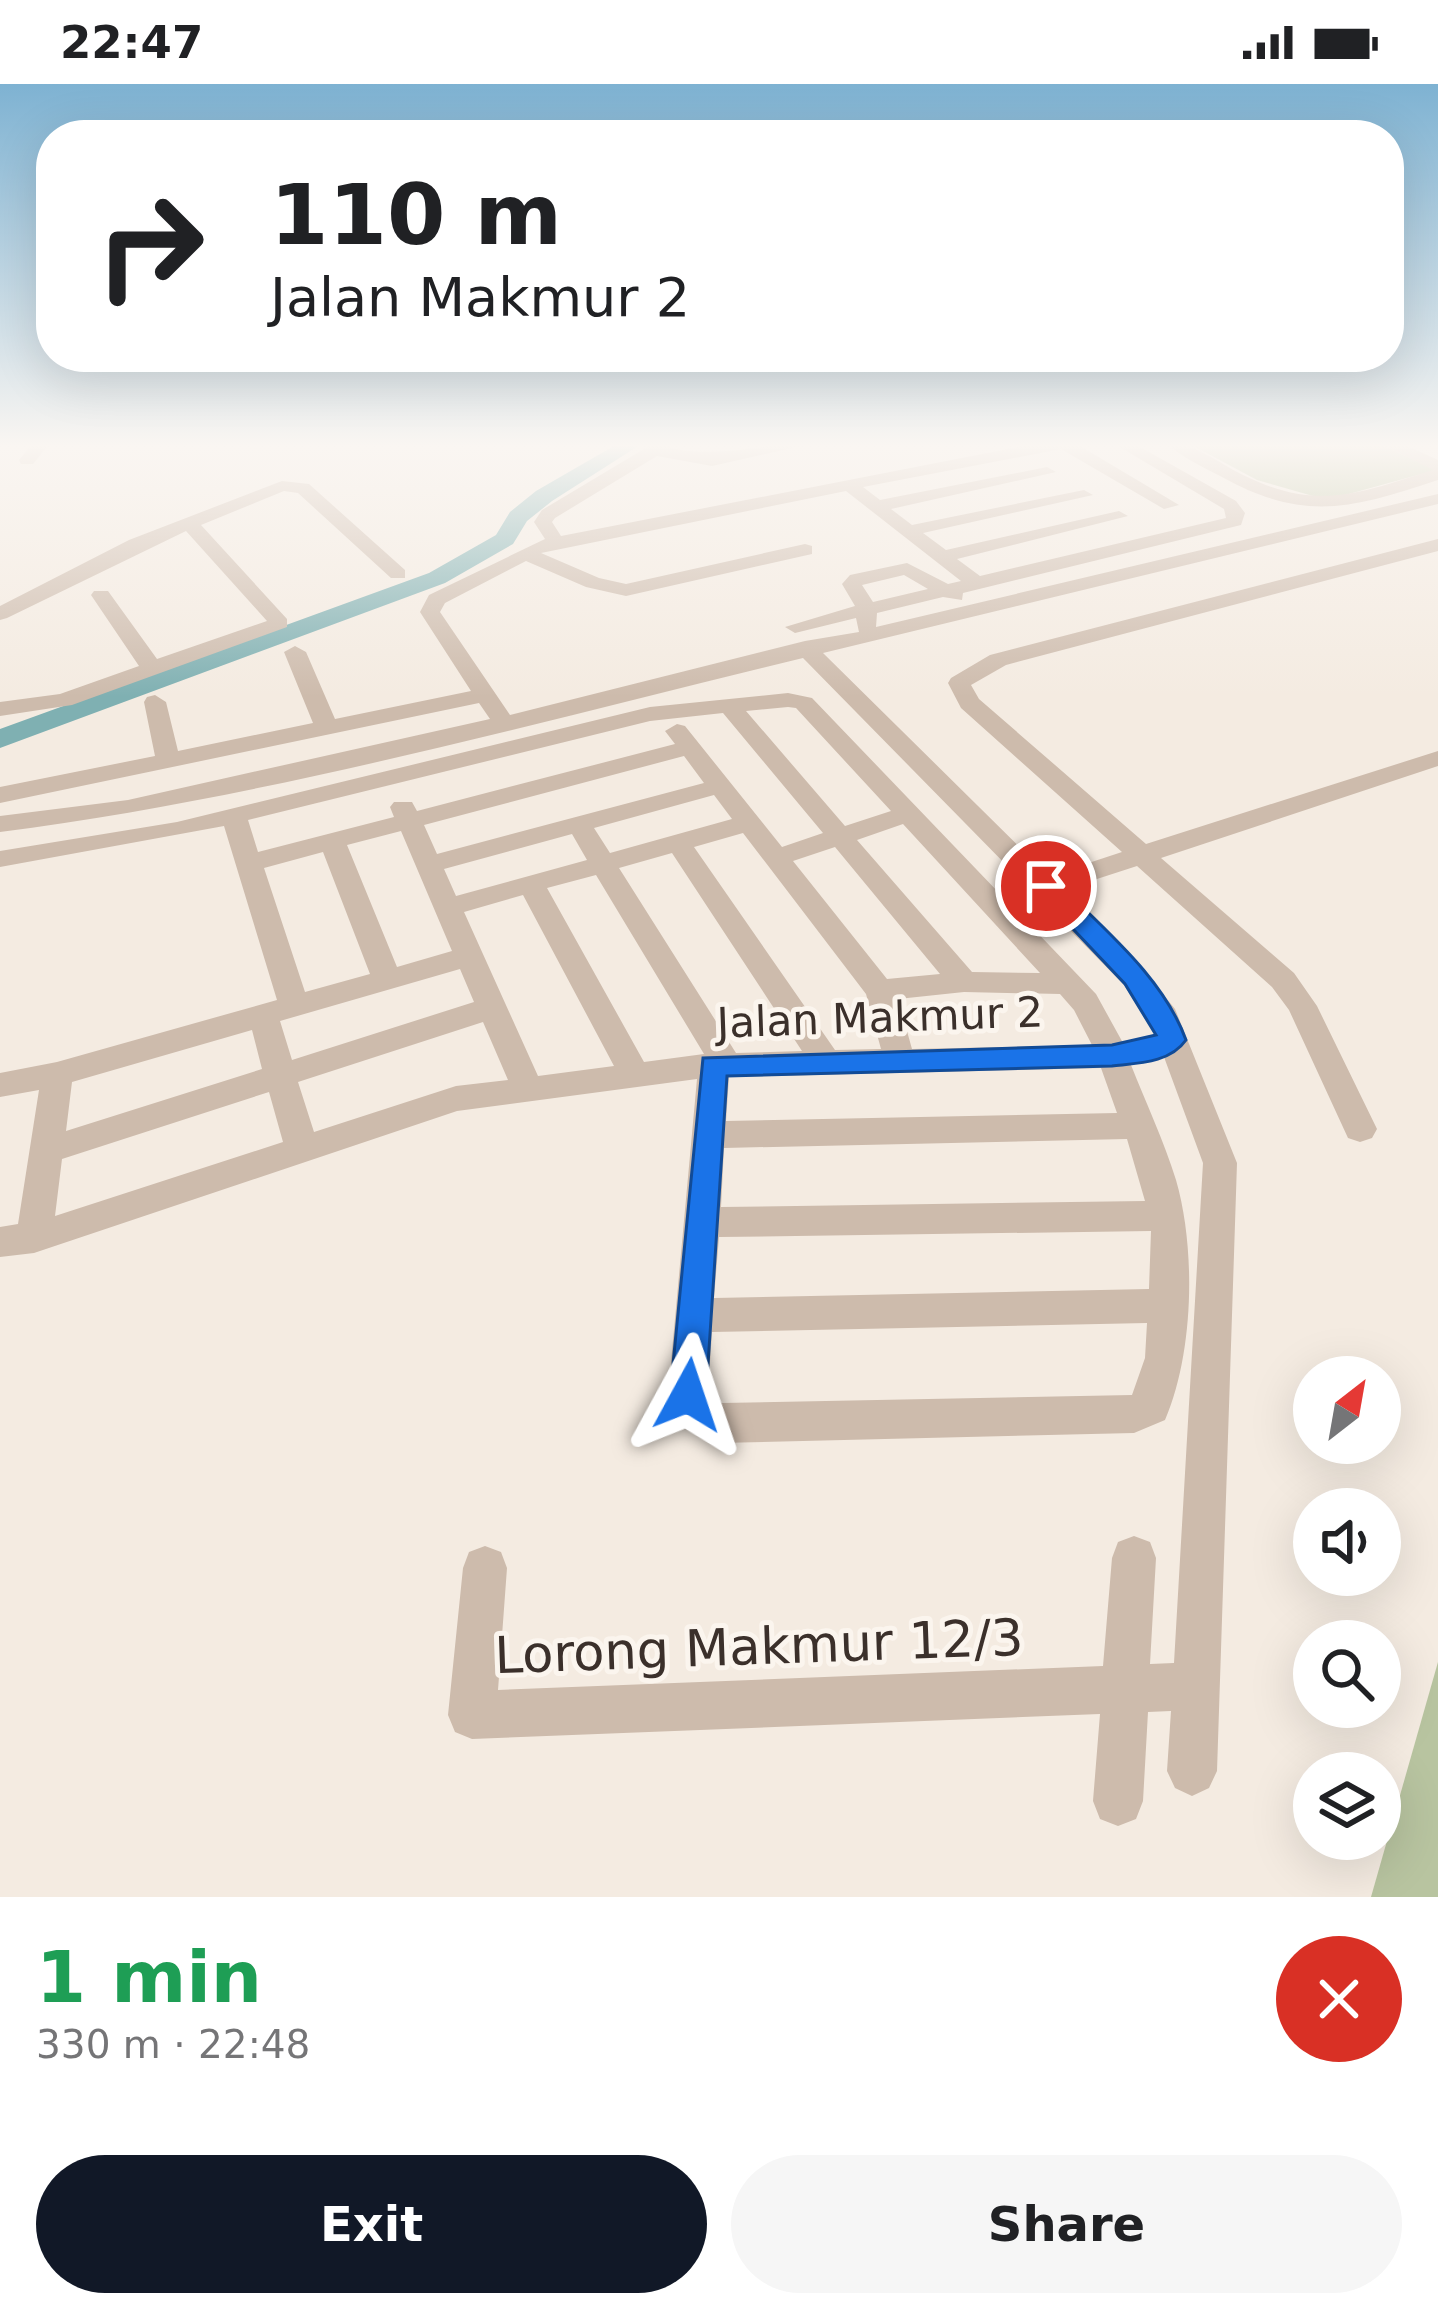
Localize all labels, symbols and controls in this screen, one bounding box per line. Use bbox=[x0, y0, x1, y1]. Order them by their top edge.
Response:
text: 22:47 bbox=[60, 16, 203, 69]
text: 110 m bbox=[270, 166, 562, 264]
icon: right bbox=[72, 168, 228, 324]
text: Jalan Makmur 2 bbox=[270, 266, 690, 329]
pin bbox=[995, 835, 1097, 937]
icon: arrive bbox=[1013, 853, 1079, 919]
street label: Jalan Makmur 2 bbox=[713, 987, 1044, 1048]
position arrow bbox=[625, 1332, 751, 1458]
north arrow bbox=[1293, 1356, 1401, 1464]
map controls bbox=[1293, 1356, 1401, 1860]
button: sound bbox=[1293, 1488, 1401, 1596]
street label: Lorong Makmur 12/3 bbox=[494, 1608, 1024, 1685]
button: search bbox=[1293, 1620, 1401, 1728]
button: layers bbox=[1293, 1752, 1401, 1860]
text: 1 min bbox=[36, 1935, 262, 2019]
button: close bbox=[1276, 1936, 1402, 2062]
text: 330 m · 22:48 bbox=[36, 2022, 310, 2067]
button: Exit bbox=[36, 2155, 707, 2293]
button: Share bbox=[731, 2155, 1402, 2293]

